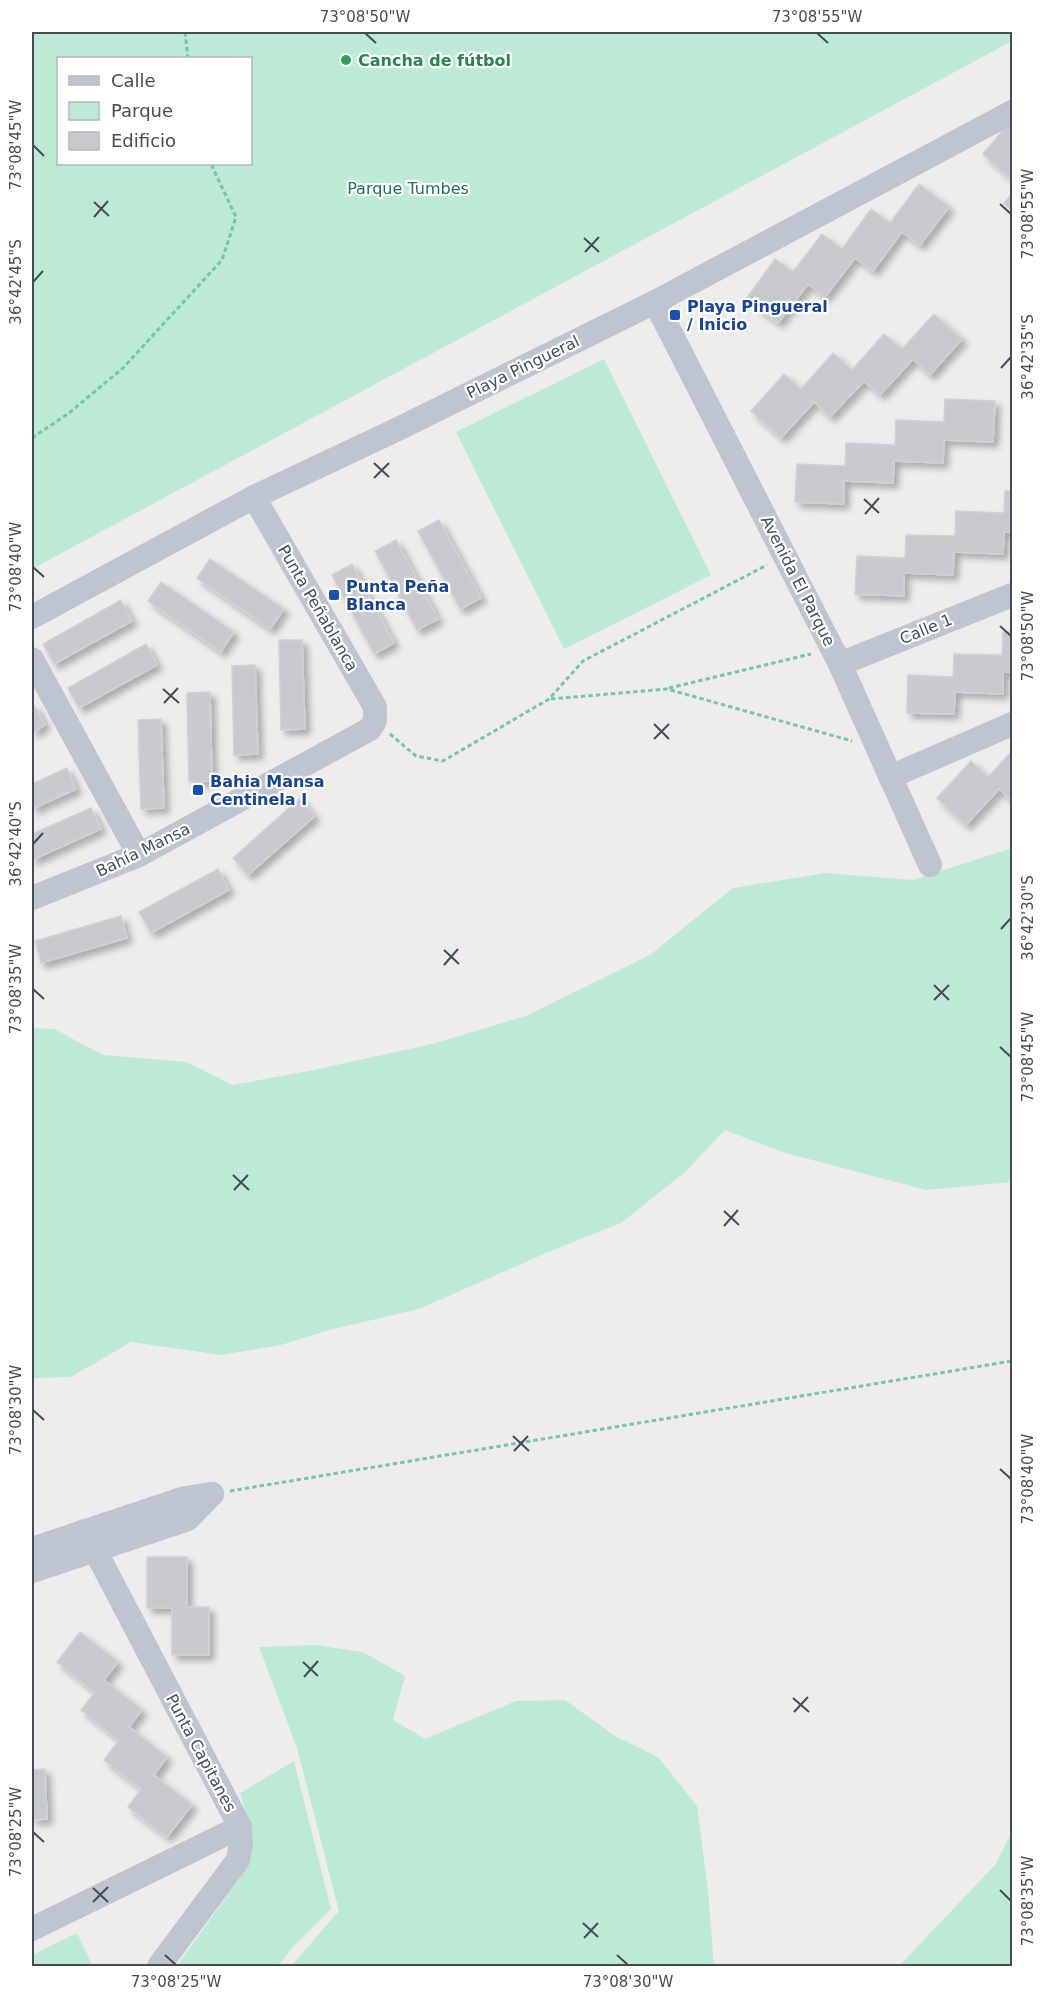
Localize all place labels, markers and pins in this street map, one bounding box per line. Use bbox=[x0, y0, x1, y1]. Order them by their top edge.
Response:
place label: Cancha de fútbol bbox=[358, 51, 511, 70]
marker: Cancha de fútbol bbox=[339, 53, 353, 67]
place label: Playa Pingueral / Inicio bbox=[687, 297, 828, 334]
marker: Playa Pingueral / Inicio bbox=[668, 308, 682, 322]
place label: Punta Peña Blanca bbox=[346, 577, 449, 614]
marker: Punta Peña Blanca bbox=[327, 588, 341, 602]
place label: Bahia Mansa Centinela I bbox=[210, 772, 325, 809]
marker: Bahia Mansa Centinela I bbox=[191, 783, 205, 797]

